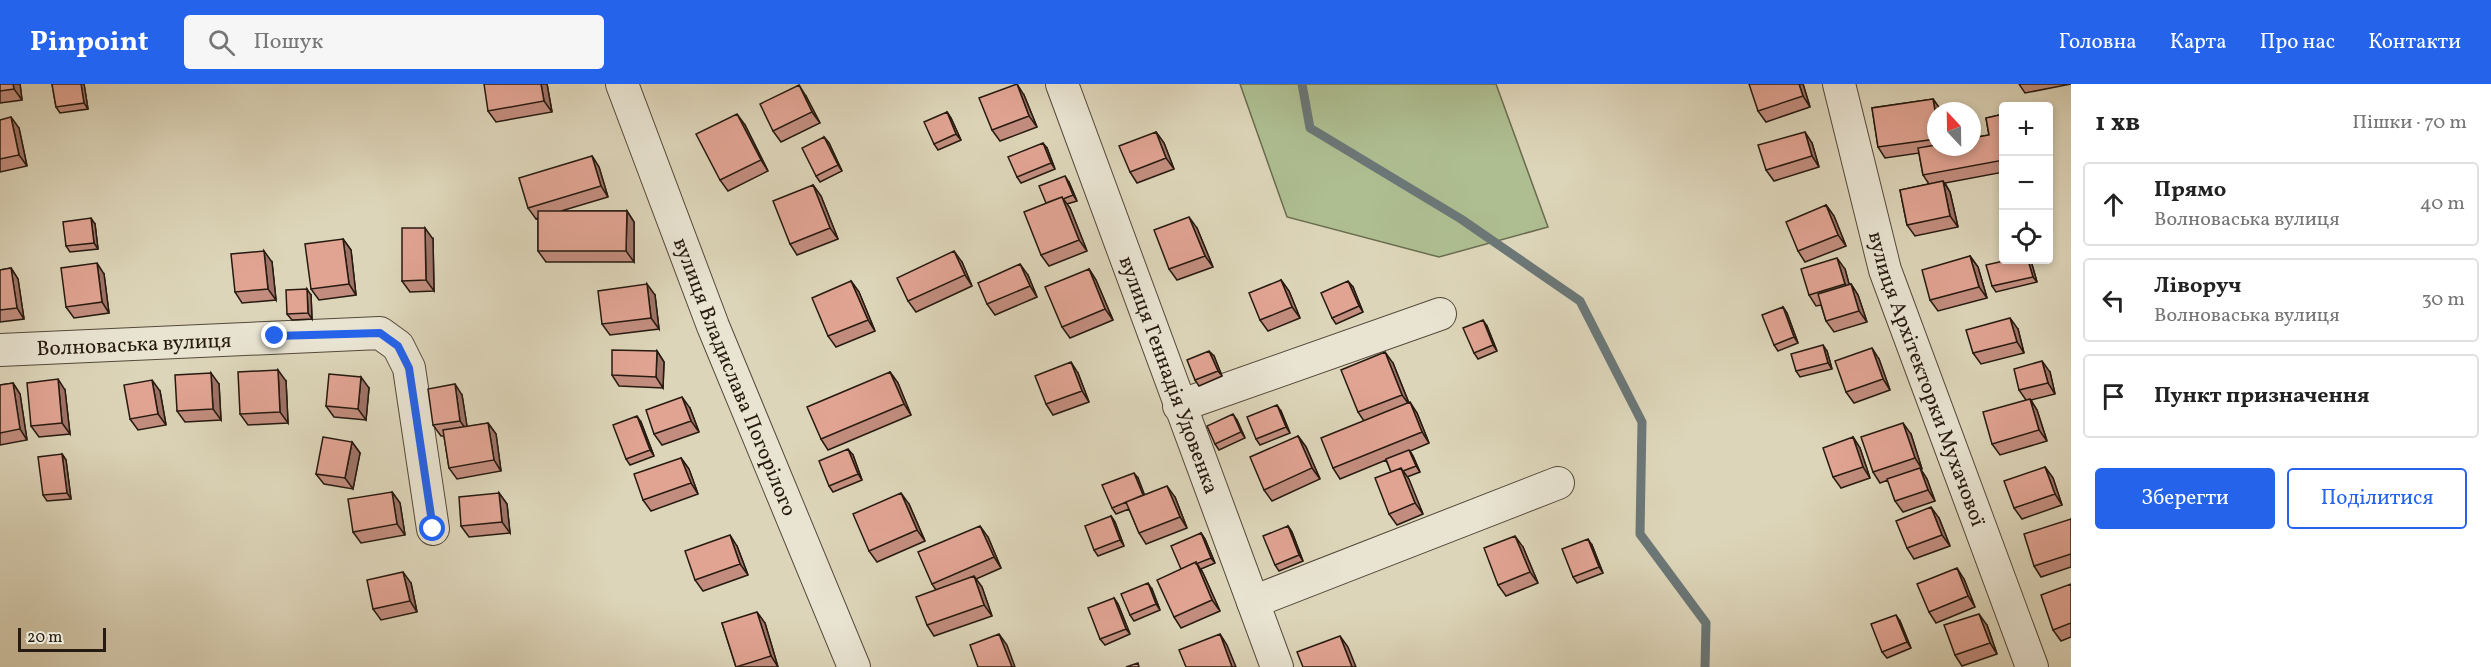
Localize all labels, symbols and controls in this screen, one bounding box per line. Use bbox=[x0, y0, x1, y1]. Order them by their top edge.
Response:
search box bbox=[184, 15, 604, 69]
text: Pinpoint bbox=[30, 23, 148, 62]
icon: search bbox=[205, 26, 238, 59]
text: Пошук bbox=[253, 27, 323, 58]
text: Головна bbox=[2059, 28, 2137, 57]
text: Карта bbox=[2170, 28, 2227, 57]
text: Про нас bbox=[2260, 28, 2335, 57]
text: Контакти bbox=[2368, 28, 2461, 57]
north arrow bbox=[1927, 102, 1981, 156]
map controls bbox=[1999, 102, 2053, 264]
button: + bbox=[1999, 102, 2053, 156]
text: 1 хв bbox=[2095, 105, 2140, 141]
text: Пішки · 70 m bbox=[2352, 109, 2467, 137]
button: − bbox=[1999, 156, 2053, 210]
text: Прямо bbox=[2154, 175, 2226, 206]
icon: ahead bbox=[2097, 188, 2130, 221]
text: 40 m bbox=[2420, 190, 2465, 218]
text: Волноваська вулиця bbox=[2154, 206, 2340, 234]
button: locate bbox=[1999, 210, 2053, 264]
street label: вулиця Архітекторки Мухачової bbox=[1860, 229, 1992, 531]
street label: вулиця Владислава Погорілого bbox=[665, 234, 803, 521]
street label: вулиця Геннадія Удовенка bbox=[1111, 252, 1225, 498]
text: Ліворуч bbox=[2154, 271, 2241, 302]
icon: left bbox=[2097, 284, 2130, 317]
text: 30 m bbox=[2421, 286, 2465, 314]
text: Волноваська вулиця bbox=[2154, 302, 2340, 330]
route end bbox=[261, 322, 287, 348]
street label: Волноваська вулиця bbox=[36, 327, 232, 364]
icon: arrive bbox=[2097, 380, 2130, 413]
text: Пункт призначення bbox=[2154, 381, 2370, 412]
button: Зберегти bbox=[2095, 468, 2275, 529]
button: Поділитися bbox=[2287, 468, 2467, 529]
route start bbox=[419, 515, 445, 541]
scale bar bbox=[18, 625, 106, 652]
text: 20 m bbox=[27, 627, 62, 649]

